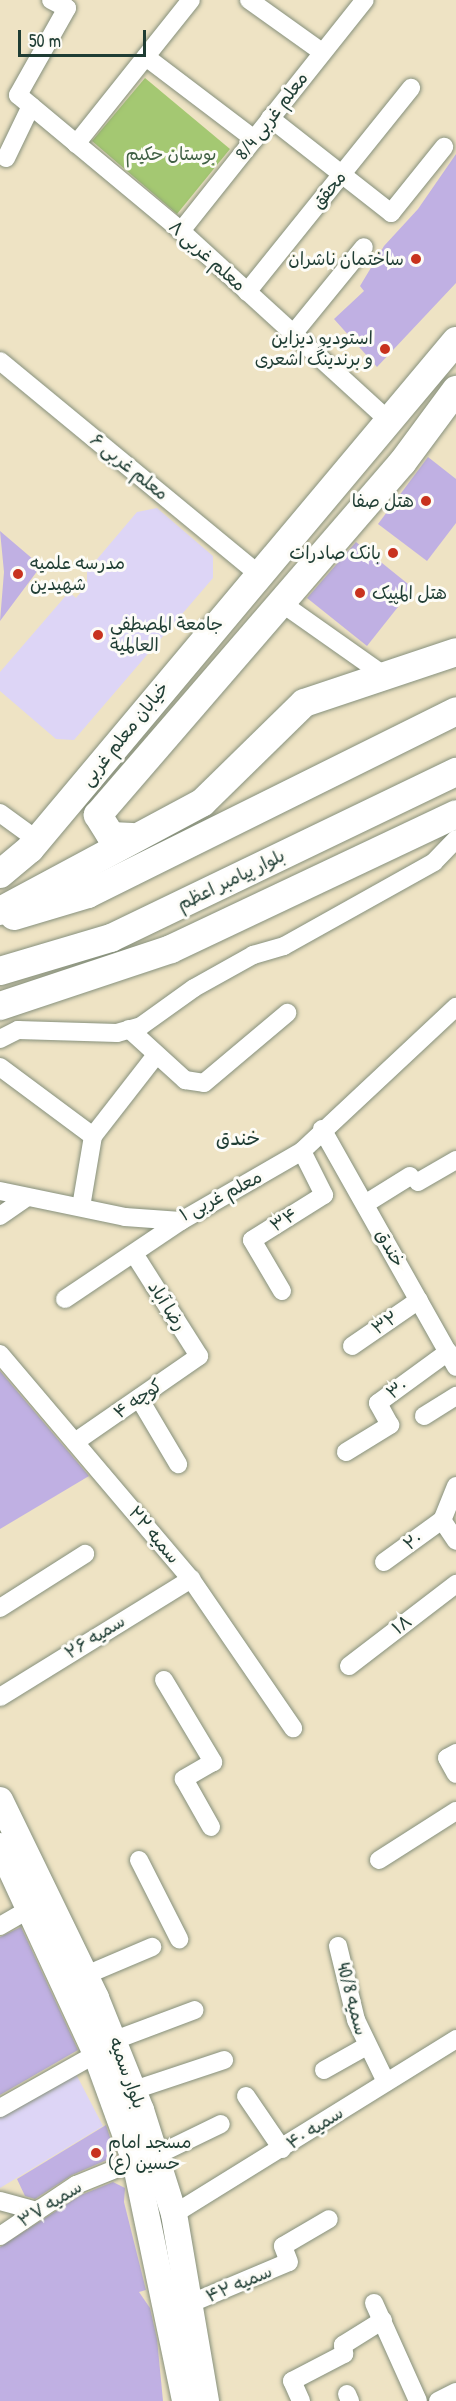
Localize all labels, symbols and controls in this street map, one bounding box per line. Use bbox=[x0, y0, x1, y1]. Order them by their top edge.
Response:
scale bar bbox=[21, 18, 148, 56]
text: 50 m bbox=[29, 28, 61, 53]
street label: معلم غربی 8/4 bbox=[231, 68, 313, 164]
park label: بوستان حکیم bbox=[125, 143, 217, 165]
street label: محقق bbox=[307, 167, 351, 213]
street label: معلم غربی ۸ bbox=[164, 216, 250, 296]
place label: ساختمان ناشران bbox=[288, 248, 404, 270]
marker: ساختمان ناشران bbox=[409, 252, 423, 266]
place label: استودیو دیزاین و برندینگ اشعری bbox=[255, 328, 373, 370]
marker: استودیو دیزاین و برندینگ اشعری bbox=[378, 342, 392, 356]
street label: معلم غربی ۶ bbox=[86, 429, 172, 505]
place label: هتل صفا bbox=[352, 490, 414, 512]
marker: هتل صفا bbox=[419, 494, 433, 508]
place label: بانک صادرات bbox=[289, 542, 381, 564]
marker: بانک صادرات bbox=[386, 546, 400, 560]
place label: مدرسه علمیه شهیدین bbox=[30, 553, 125, 596]
marker: مدرسه علمیه شهیدین bbox=[11, 567, 25, 581]
place label: هتل المپیک bbox=[372, 582, 447, 604]
marker: هتل المپیک bbox=[353, 586, 367, 600]
place label: جامعة المصطفی العالمیة bbox=[110, 614, 223, 656]
marker: جامعة المصطفی العالمیة bbox=[91, 628, 105, 642]
street label: خیابان معلم غربی bbox=[76, 678, 174, 790]
street label: بلوار پیامبر اعظم bbox=[174, 845, 288, 915]
district label: خندق bbox=[216, 1125, 260, 1149]
street label: معلم غربی ۱ bbox=[176, 1166, 266, 1226]
street label: ۳۴ bbox=[266, 1203, 302, 1237]
street label: خندق bbox=[371, 1225, 409, 1271]
street label: رضا آباد bbox=[143, 1277, 191, 1335]
street label: ۳۲ bbox=[368, 1307, 402, 1339]
street label: ۳۰ bbox=[382, 1374, 412, 1404]
street label: کوچه ۴ bbox=[110, 1375, 166, 1423]
street label: سمیه ۲۲ bbox=[124, 1502, 184, 1568]
street label: ۲۰ bbox=[399, 1527, 427, 1555]
street label: سمیه ۲۶ bbox=[61, 1610, 129, 1664]
street label: ۱۸ bbox=[388, 1611, 416, 1639]
street label: سمیه 40/8 bbox=[332, 1960, 372, 2038]
street label: بلوار سمیه bbox=[104, 2034, 150, 2112]
street label: سمیه ۴۰ bbox=[283, 2102, 347, 2154]
place label: مسجد امام حسین (ع) bbox=[108, 2132, 191, 2174]
marker: مسجد امام حسین (ع) bbox=[89, 2146, 103, 2160]
street label: سمیه ۳۷ bbox=[14, 2176, 86, 2232]
street label: سمیه ۴۲ bbox=[203, 2260, 275, 2308]

